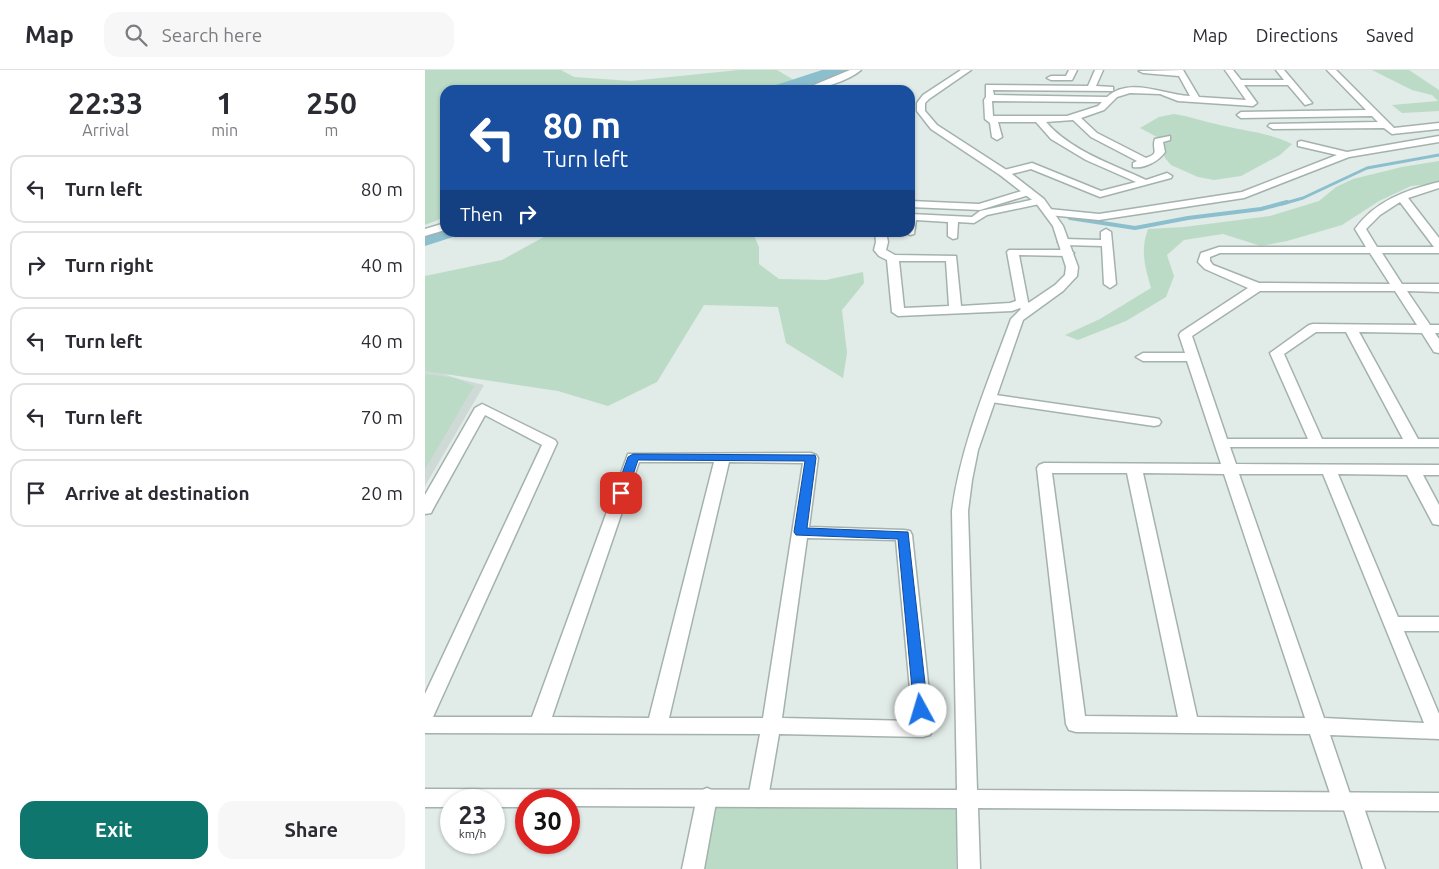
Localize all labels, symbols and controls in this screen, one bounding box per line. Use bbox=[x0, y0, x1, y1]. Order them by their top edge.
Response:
search box bbox=[104, 12, 454, 57]
text: Map bbox=[25, 21, 74, 48]
icon: search bbox=[122, 21, 150, 49]
text: Search here bbox=[162, 24, 262, 46]
text: Map bbox=[1192, 25, 1228, 45]
text: Directions bbox=[1256, 25, 1338, 45]
text: Saved bbox=[1366, 25, 1414, 45]
text: 22:33 bbox=[68, 86, 143, 120]
text: 1 bbox=[216, 86, 233, 120]
text: 250 bbox=[306, 86, 357, 120]
icon: left bbox=[460, 105, 525, 170]
text: 80 m bbox=[543, 105, 621, 145]
text: Arrival bbox=[82, 121, 129, 139]
text: min bbox=[211, 121, 238, 139]
text: m bbox=[325, 121, 338, 139]
text: Turn left bbox=[543, 146, 628, 171]
icon: left bbox=[22, 175, 50, 203]
text: Turn left bbox=[65, 178, 143, 200]
text: 80 m bbox=[361, 178, 403, 200]
icon: right bbox=[513, 200, 541, 228]
text: Then bbox=[460, 203, 503, 225]
icon: right bbox=[22, 251, 50, 279]
text: Turn right bbox=[65, 254, 153, 276]
text: 40 m bbox=[361, 254, 403, 276]
icon: left bbox=[22, 327, 50, 355]
text: Turn left bbox=[65, 330, 143, 352]
text: 40 m bbox=[361, 330, 403, 352]
icon: left bbox=[22, 403, 50, 431]
text: Turn left bbox=[65, 406, 143, 428]
text: 70 m bbox=[361, 406, 403, 428]
pin bbox=[600, 472, 642, 514]
icon: arrive bbox=[22, 479, 50, 507]
icon: arrive bbox=[607, 479, 635, 507]
text: Arrive at destination bbox=[65, 482, 250, 504]
text: 20 m bbox=[361, 482, 403, 504]
position arrow bbox=[894, 683, 946, 735]
speed limit sign: 30 bbox=[515, 789, 580, 854]
button: Exit bbox=[20, 801, 208, 859]
button: Share bbox=[218, 801, 405, 859]
text: 23 bbox=[458, 801, 487, 829]
text: km/h bbox=[459, 827, 486, 840]

